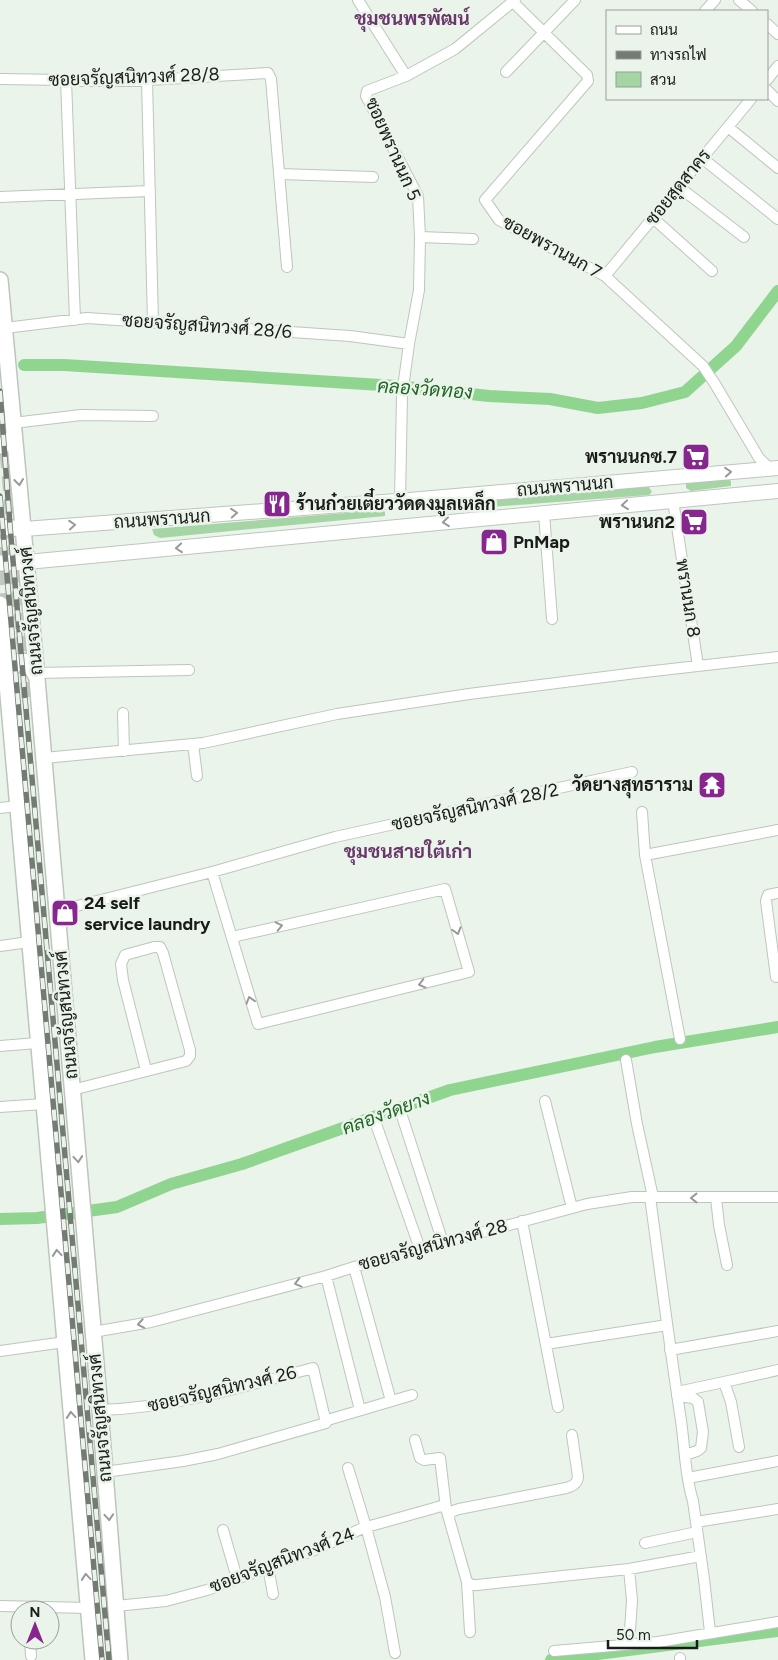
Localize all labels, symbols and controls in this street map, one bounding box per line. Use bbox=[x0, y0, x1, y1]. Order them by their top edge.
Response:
district label: ชุมชนพรพัฒน์ bbox=[354, 6, 471, 33]
legend bbox=[606, 10, 768, 100]
text: ถนน bbox=[650, 21, 678, 39]
text: ทางรถไฟ bbox=[650, 45, 707, 64]
street label: ซอยจรัญสนิทวงศ์ 28/8 bbox=[48, 61, 220, 91]
text: สวน bbox=[650, 71, 676, 89]
street label: ซอยพรานนก 5 bbox=[360, 94, 426, 204]
street label: ซอยสุดสาคร bbox=[641, 144, 716, 230]
street label: ซอยพรานนก 7 bbox=[499, 211, 606, 283]
street label: ซอยจรัญสนิทวงศ์ 28/6 bbox=[121, 307, 293, 343]
water label: คลองวัดทอง bbox=[377, 374, 474, 404]
supermarket icon: พรานนกซ.7 bbox=[681, 442, 711, 472]
place label: พรานนกซ.7 bbox=[585, 446, 677, 468]
one-way arrow bbox=[724, 467, 732, 478]
street label: ถนนพรานนก bbox=[516, 471, 614, 501]
one-way arrow bbox=[13, 478, 24, 486]
place label: ร้านก๋วยเตี๋ยววัดดงมูลเหล็ก bbox=[296, 488, 496, 517]
restaurant icon: ร้านก๋วยเตี๋ยววัดดงมูลเหล็ก bbox=[262, 489, 292, 519]
one-way arrow bbox=[621, 499, 629, 510]
street label: ถนนพรานนก bbox=[113, 505, 211, 533]
supermarket icon: พรานนก2 bbox=[679, 507, 709, 537]
one-way arrow bbox=[231, 508, 239, 519]
place label: พรานนก2 bbox=[599, 511, 675, 533]
one-way arrow bbox=[441, 516, 449, 527]
one-way arrow bbox=[69, 520, 77, 531]
shop icon: PnMap bbox=[479, 527, 509, 557]
place label: PnMap bbox=[513, 531, 570, 553]
one-way arrow bbox=[175, 542, 183, 553]
street label: ถนนจรัญสนิทวงศ์ bbox=[12, 546, 48, 676]
street label: พรานนก 8 bbox=[671, 557, 705, 639]
temple icon: วัดยางสุทธาราม bbox=[697, 770, 727, 800]
place label: วัดยางสุทธาราม bbox=[572, 774, 693, 799]
street label: ซอยจรัญสนิทวงศ์ 28/2 bbox=[389, 777, 561, 835]
district label: ชุมชนสายใต้เก่า bbox=[344, 839, 472, 866]
place label: 24 self service laundry bbox=[84, 892, 211, 935]
shop icon: 24 self service laundry bbox=[50, 898, 80, 928]
one-way arrow bbox=[275, 921, 284, 932]
one-way arrow bbox=[452, 926, 462, 934]
street label: ถนนจรัญสนิทวงศ์ bbox=[47, 950, 83, 1080]
one-way arrow bbox=[417, 978, 426, 989]
one-way arrow bbox=[246, 997, 256, 1005]
water label: คลองวัดยาง bbox=[339, 1086, 433, 1140]
one-way arrow bbox=[73, 1156, 84, 1164]
one-way arrow bbox=[690, 1193, 698, 1203]
street label: ซอยจรัญสนิทวงศ์ 28 bbox=[356, 1213, 510, 1275]
one-way arrow bbox=[51, 1249, 62, 1257]
one-way arrow bbox=[295, 1278, 303, 1288]
one-way arrow bbox=[136, 1318, 145, 1328]
street label: ถนนจรัญสนิทวงศ์ bbox=[81, 1353, 117, 1483]
street label: ซอยจรัญสนิทวงศ์ 26 bbox=[145, 1359, 299, 1417]
one-way arrow bbox=[66, 1410, 77, 1418]
one-way arrow bbox=[103, 1514, 114, 1522]
street label: ซอยจรัญสนิทวงศ์ 24 bbox=[206, 1520, 357, 1598]
one-way arrow bbox=[81, 1572, 92, 1580]
north arrow bbox=[10, 1600, 60, 1650]
text: N bbox=[30, 1604, 40, 1621]
scale bar bbox=[608, 1618, 697, 1650]
text: 50 m bbox=[616, 1626, 651, 1644]

